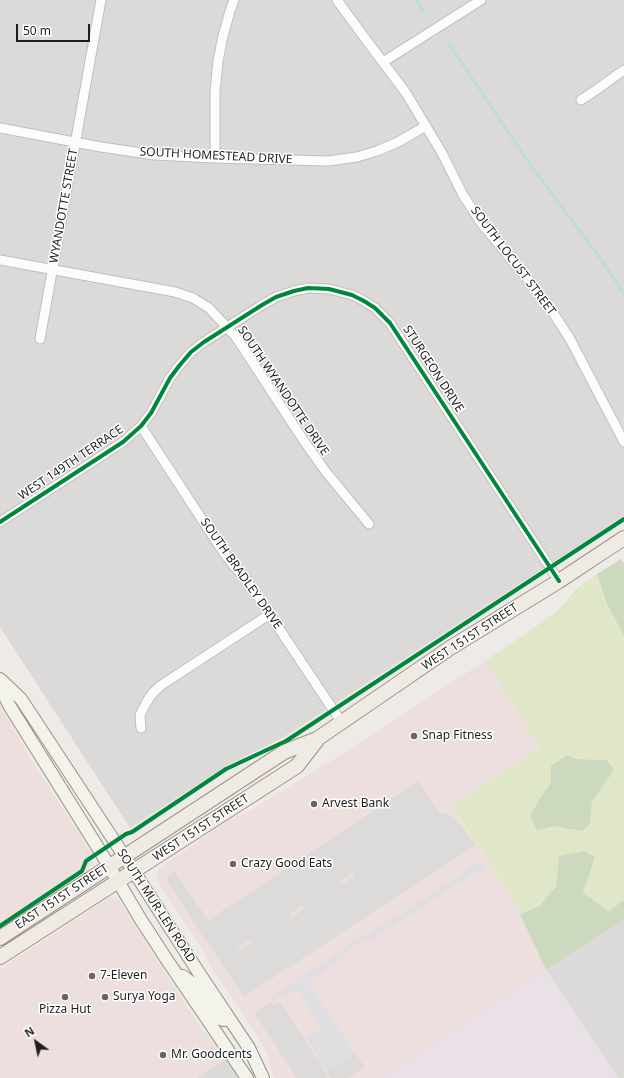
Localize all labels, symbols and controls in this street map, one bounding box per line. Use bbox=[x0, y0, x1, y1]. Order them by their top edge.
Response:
scale bar bbox=[18, 16, 92, 42]
text: 50 m bbox=[23, 22, 51, 39]
street label: SOUTH HOMESTEAD DRIVE bbox=[139, 145, 293, 167]
street label: WYANDOTTE STREET bbox=[47, 148, 81, 264]
street label: SOUTH LOCUST STREET bbox=[467, 204, 559, 318]
street label: STURGEON DRIVE bbox=[400, 323, 466, 415]
street label: SOUTH WYANDOTTE DRIVE bbox=[234, 324, 332, 458]
street label: WEST 149TH TERRACE bbox=[16, 423, 126, 503]
street label: SOUTH BRADLEY DRIVE bbox=[197, 516, 285, 632]
street label: WEST 151ST STREET bbox=[419, 600, 521, 674]
place label: Snap Fitness bbox=[422, 729, 493, 743]
marker: Snap Fitness bbox=[409, 731, 419, 741]
street label: WEST 151ST STREET bbox=[150, 791, 252, 865]
place label: Arvest Bank bbox=[322, 797, 389, 811]
marker: Arvest Bank bbox=[309, 799, 319, 809]
street label: SOUTH MUR-LEN ROAD bbox=[114, 846, 198, 966]
place label: Crazy Good Eats bbox=[241, 857, 332, 871]
marker: Crazy Good Eats bbox=[228, 859, 238, 869]
street label: EAST 151ST STREET bbox=[13, 861, 111, 933]
place label: 7-Eleven bbox=[100, 969, 147, 983]
marker: 7-Eleven bbox=[87, 971, 97, 981]
place label: Surya Yoga bbox=[113, 990, 175, 1004]
marker: Pizza Hut bbox=[60, 992, 70, 1002]
marker: Surya Yoga bbox=[100, 992, 110, 1002]
place label: Pizza Hut bbox=[39, 1003, 91, 1017]
north arrow bbox=[16, 1022, 56, 1062]
text: N bbox=[21, 1023, 37, 1040]
place label: Mr. Goodcents bbox=[171, 1048, 252, 1062]
marker: Mr. Goodcents bbox=[158, 1050, 168, 1060]

